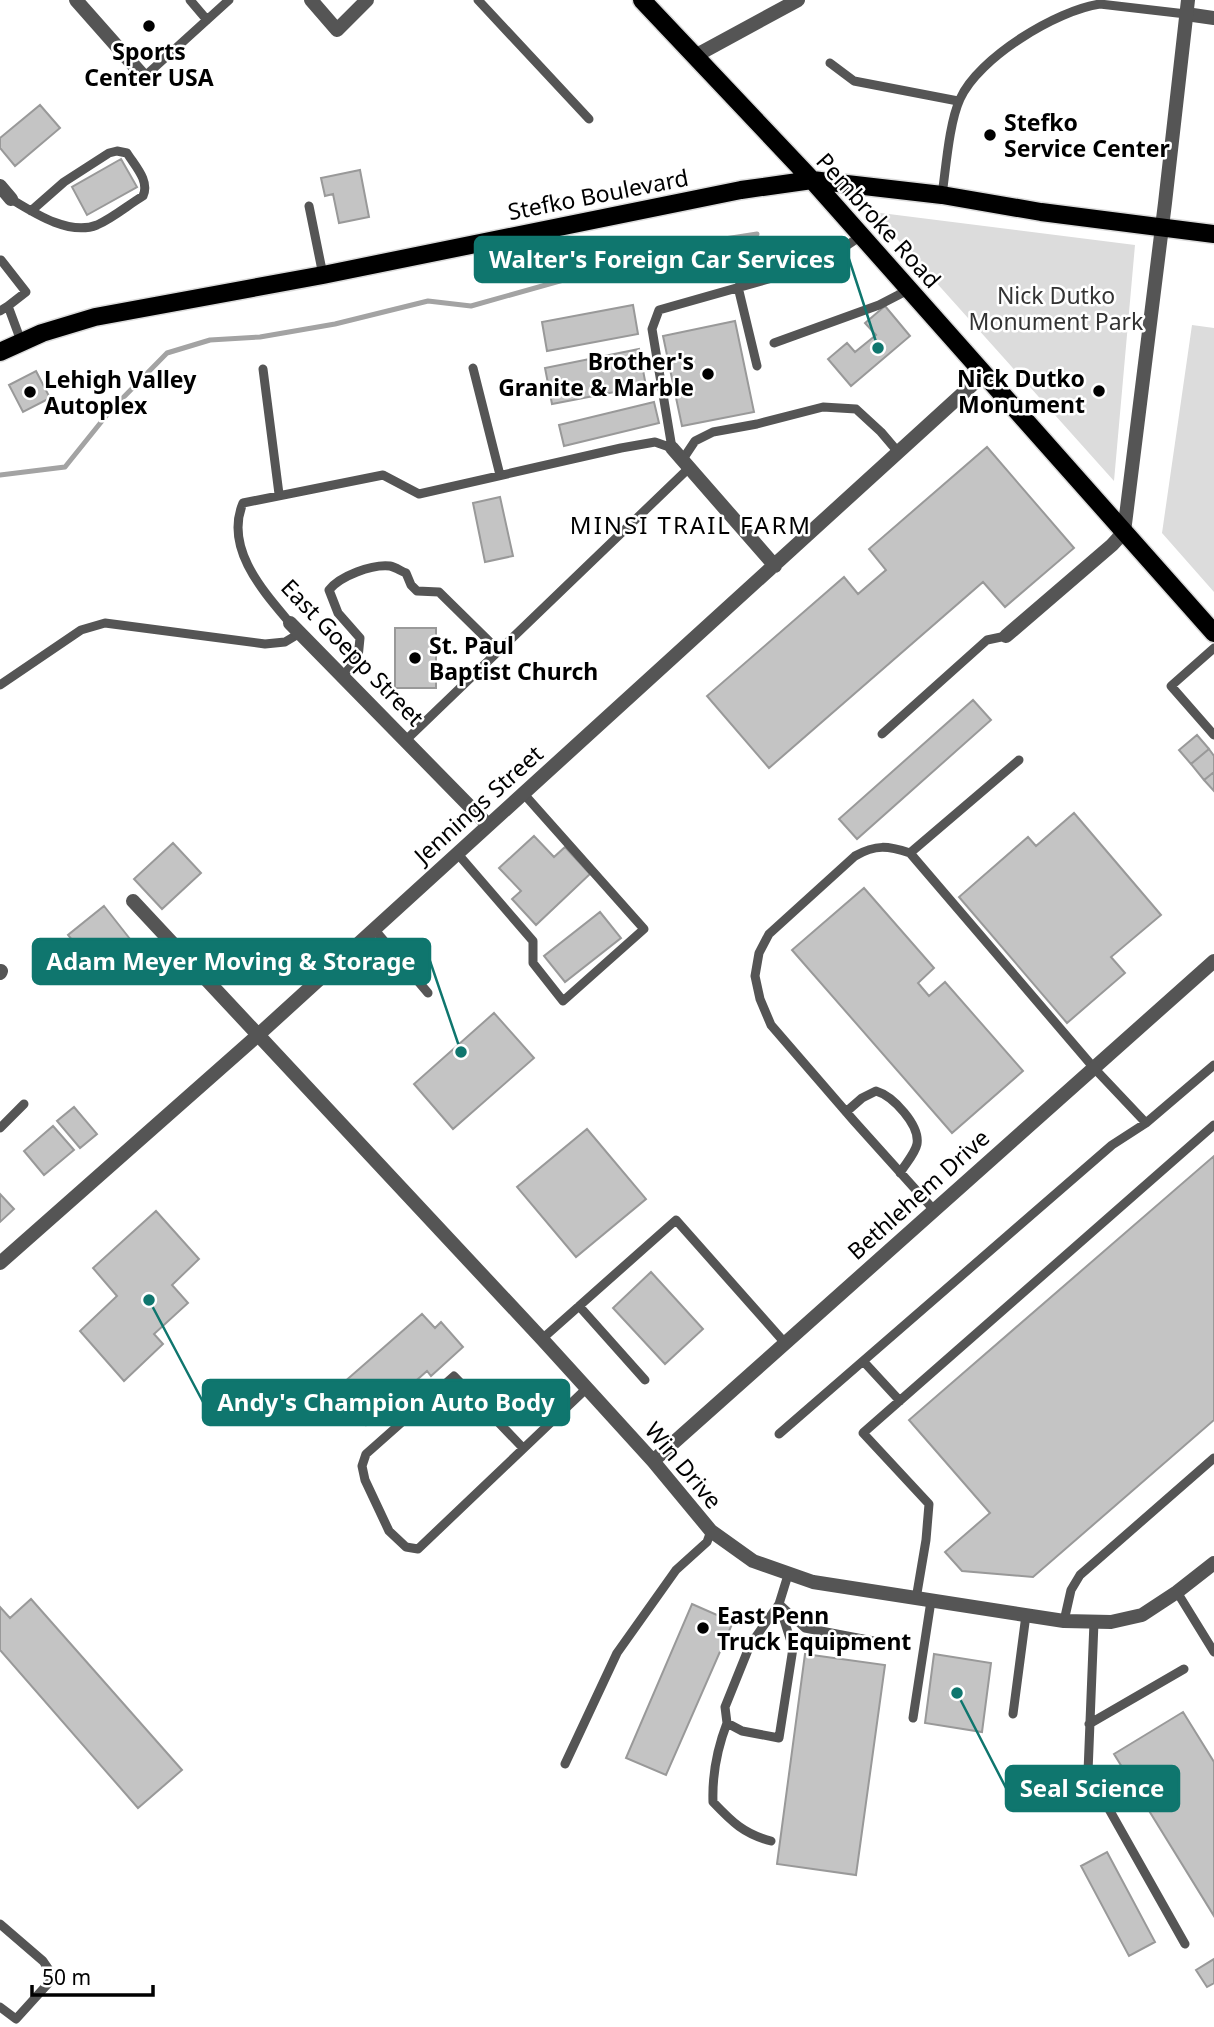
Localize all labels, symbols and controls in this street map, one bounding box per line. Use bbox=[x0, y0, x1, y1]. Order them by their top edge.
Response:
marker: Sports Center USA bbox=[141, 18, 157, 34]
place label: Sports Center USA bbox=[84, 35, 214, 93]
place label: Stefko Service Center bbox=[1004, 106, 1170, 164]
marker: Stefko Service Center bbox=[982, 127, 998, 143]
street label: Pembroke Road bbox=[810, 145, 948, 295]
street label: Stefko Boulevard bbox=[505, 161, 691, 227]
callout: Walter's Foreign Car Services bbox=[475, 237, 849, 282]
text: Walter's Foreign Car Services bbox=[489, 242, 835, 275]
park label: Nick Dutko Monument Park bbox=[969, 279, 1144, 337]
place label: Brother's Granite & Marble bbox=[498, 345, 694, 403]
place label: Nick Dutko Monument bbox=[957, 362, 1085, 420]
place label: Lehigh Valley Autoplex bbox=[44, 363, 197, 421]
marker: Brother's Granite & Marble bbox=[700, 366, 716, 382]
marker: Nick Dutko Monument bbox=[1091, 383, 1107, 399]
marker: Lehigh Valley Autoplex bbox=[22, 384, 38, 400]
district label: MINSI TRAIL FARM bbox=[570, 508, 812, 541]
street label: East Goepp Street bbox=[274, 571, 432, 733]
place label: St. Paul Baptist Church bbox=[429, 629, 598, 687]
marker: St. Paul Baptist Church bbox=[407, 650, 423, 666]
street label: Jennings Street bbox=[405, 738, 549, 872]
callout: Adam Meyer Moving & Storage bbox=[33, 939, 430, 984]
text: Adam Meyer Moving & Storage bbox=[46, 944, 416, 977]
street label: Bethlehem Drive bbox=[840, 1122, 996, 1266]
callout: Andy's Champion Auto Body bbox=[203, 1380, 569, 1425]
text: Andy's Champion Auto Body bbox=[217, 1385, 555, 1418]
street label: Win Drive bbox=[638, 1415, 730, 1515]
place label: East Penn Truck Equipment bbox=[717, 1599, 911, 1657]
marker: East Penn Truck Equipment bbox=[695, 1620, 711, 1636]
callout: Seal Science bbox=[1006, 1766, 1179, 1811]
text: Seal Science bbox=[1020, 1771, 1164, 1804]
scale bar bbox=[32, 1954, 152, 1998]
text: 50 m bbox=[42, 1963, 91, 1991]

